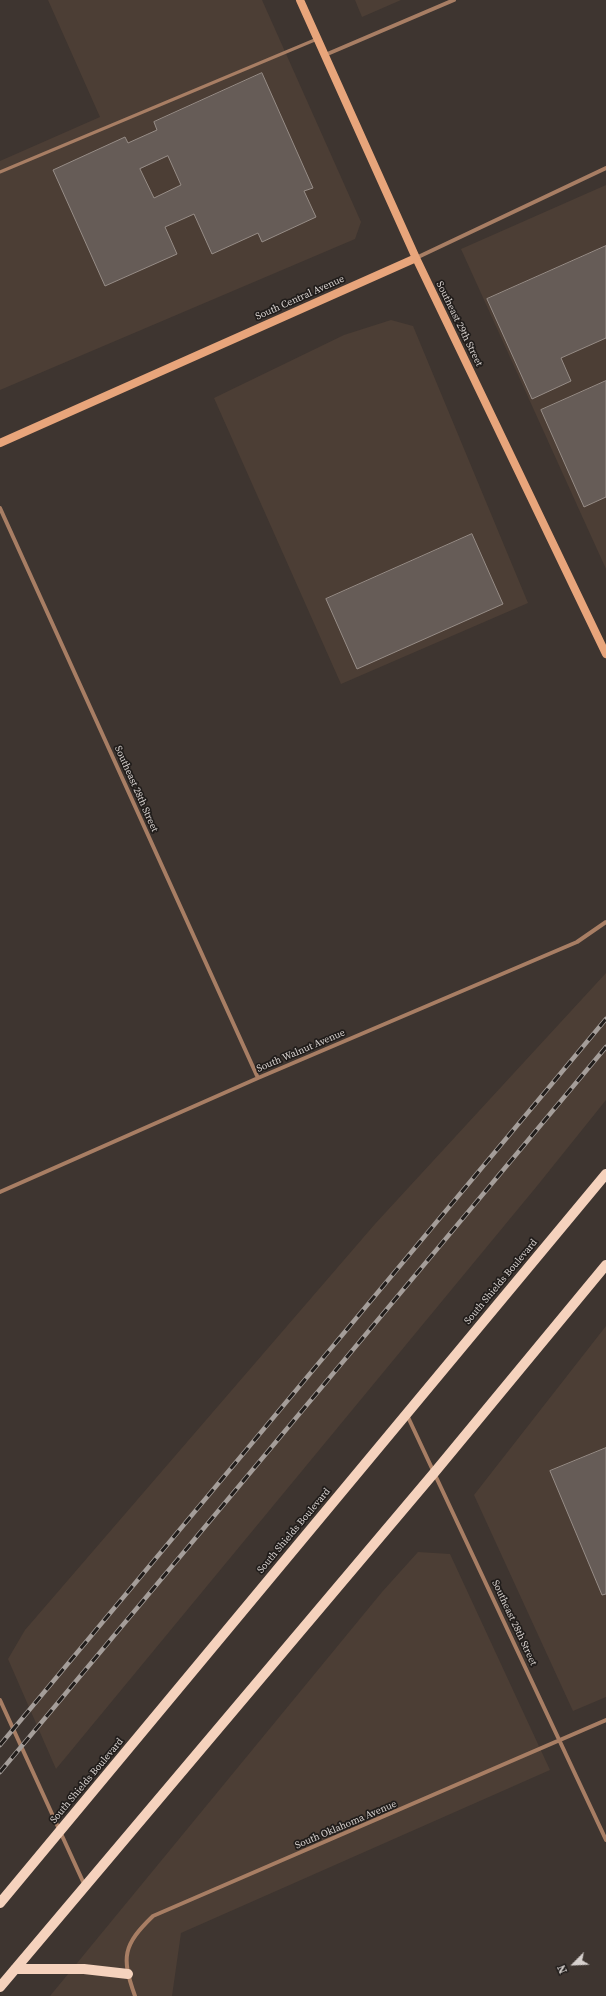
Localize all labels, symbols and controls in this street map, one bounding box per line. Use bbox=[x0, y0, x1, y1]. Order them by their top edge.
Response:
street label: South Central Avenue bbox=[254, 273, 346, 323]
street label: Southeast 29th Street bbox=[433, 280, 485, 368]
street label: Southeast 28th Street bbox=[112, 744, 160, 834]
street label: South Walnut Avenue bbox=[255, 1027, 347, 1075]
street label: South Shields Boulevard bbox=[462, 1237, 540, 1327]
street label: South Shields Boulevard bbox=[255, 1486, 333, 1576]
street label: Southeast 28th Street bbox=[489, 1578, 539, 1668]
street label: South Shields Boulevard bbox=[48, 1736, 126, 1826]
street label: South Oklahoma Avenue bbox=[293, 1798, 399, 1852]
north arrow bbox=[554, 1944, 594, 1984]
text: N bbox=[554, 1962, 571, 1976]

